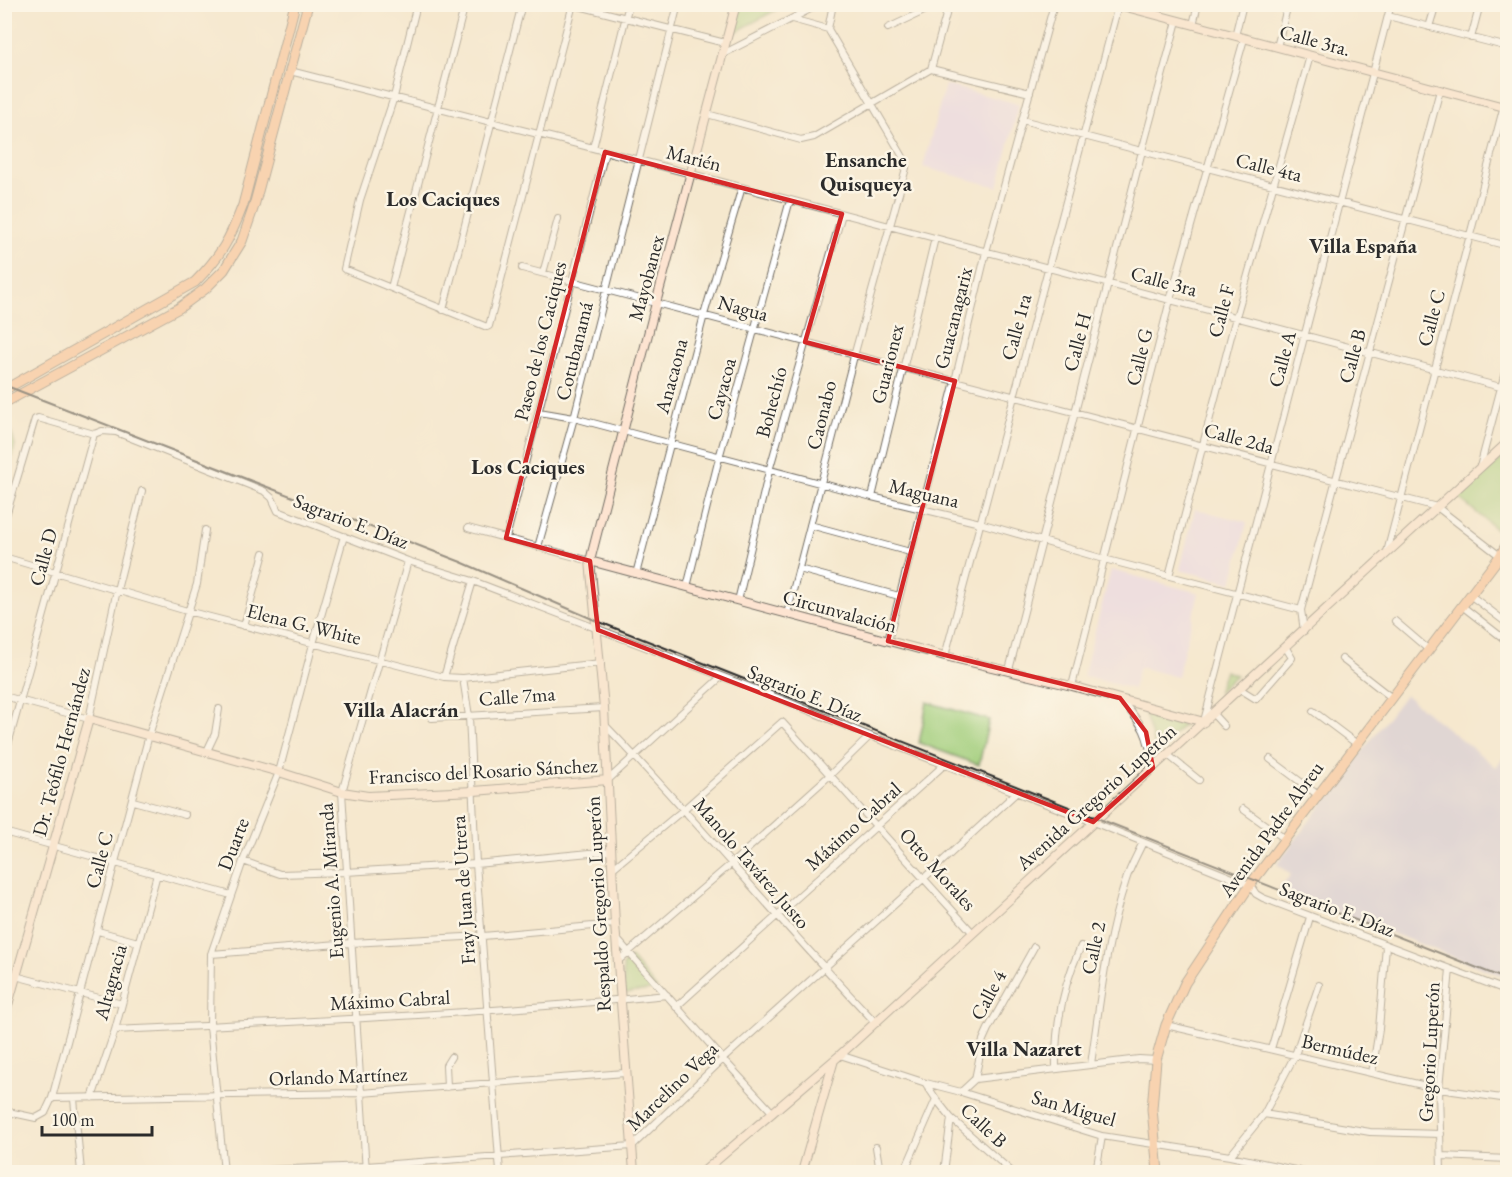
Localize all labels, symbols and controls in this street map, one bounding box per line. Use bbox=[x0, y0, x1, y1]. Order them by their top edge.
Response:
street label: Calle 3ra. bbox=[1277, 18, 1353, 62]
street label: Marién bbox=[664, 139, 725, 177]
district label: Ensanche Quisqueya bbox=[820, 146, 913, 197]
street label: Calle 4ta bbox=[1233, 146, 1305, 188]
district label: Los Caciques bbox=[386, 185, 500, 212]
street label: Mayobanex bbox=[622, 232, 670, 324]
district label: Villa España bbox=[1309, 232, 1418, 259]
street label: Paseo de los Caciques bbox=[508, 259, 572, 423]
street label: Calle 3ra bbox=[1128, 260, 1200, 302]
street label: Guacanagarix bbox=[928, 264, 978, 372]
street label: Calle F bbox=[1201, 282, 1241, 340]
street label: Calle C bbox=[1411, 287, 1451, 349]
street label: Nagua bbox=[715, 289, 771, 327]
street label: Calle 1ra bbox=[995, 291, 1037, 363]
street label: Cotubanamá bbox=[549, 299, 599, 403]
street label: Calle H bbox=[1057, 310, 1097, 374]
street label: Guarionex bbox=[865, 321, 910, 407]
street label: Calle G bbox=[1119, 326, 1159, 388]
street label: Calle B bbox=[1332, 326, 1372, 386]
street label: Calle A bbox=[1262, 328, 1302, 390]
street label: Anacaona bbox=[648, 336, 693, 417]
street label: Cayacoa bbox=[700, 355, 742, 423]
street label: Bohechío bbox=[749, 364, 793, 440]
street label: Caonabo bbox=[800, 377, 842, 453]
street label: Calle 2da bbox=[1201, 416, 1277, 460]
district label: Los Caciques bbox=[471, 453, 585, 480]
street label: Maguana bbox=[886, 472, 962, 514]
street label: Sagrario E. Díaz bbox=[290, 487, 413, 555]
street label: Calle D bbox=[23, 525, 63, 589]
street label: Circunvalación bbox=[780, 583, 900, 639]
street label: Elena G. White bbox=[244, 597, 364, 651]
street label: Sagrario E. Díaz bbox=[744, 658, 866, 728]
street label: Dr. Teófilo Hernández bbox=[26, 664, 96, 839]
street label: Calle 7ma bbox=[478, 680, 556, 712]
district label: Villa Alacrán bbox=[343, 696, 459, 723]
street label: Avenida Gregorio Luperón bbox=[1010, 718, 1182, 877]
street label: Francisco del Rosario Sánchez bbox=[368, 752, 598, 790]
street label: Avenida Padre Abreu bbox=[1212, 756, 1329, 903]
street label: Máximo Cabral bbox=[800, 776, 907, 876]
street label: Manolo Tavárez Justo bbox=[688, 792, 816, 934]
street label: Respaldo Gregorio Luperón bbox=[579, 795, 617, 1013]
street label: Eugenio A. Miranda bbox=[313, 802, 349, 960]
street label: Duarte bbox=[211, 814, 255, 874]
street label: Fray Juan de Utrera bbox=[445, 815, 481, 965]
street label: Otto Morales bbox=[894, 822, 982, 916]
street label: Calle C bbox=[79, 829, 119, 891]
street label: Sagrario E. Díaz bbox=[1276, 875, 1399, 943]
street label: Calle 2 bbox=[1075, 919, 1111, 977]
street label: Altagracia bbox=[87, 941, 133, 1024]
street label: Calle 4 bbox=[964, 965, 1012, 1025]
street label: Gregorio Luperón bbox=[1412, 981, 1446, 1123]
street label: Máximo Cabral bbox=[329, 984, 451, 1016]
street label: Bermúdez bbox=[1299, 1028, 1381, 1071]
district label: Villa Nazaret bbox=[966, 1035, 1082, 1062]
street label: Marcelino Vega bbox=[621, 1036, 723, 1136]
street label: Orlando Martínez bbox=[268, 1061, 408, 1091]
street label: San Miguel bbox=[1029, 1084, 1119, 1132]
street label: Calle B bbox=[955, 1097, 1013, 1153]
scale bar bbox=[42, 1099, 152, 1137]
text: 100 m bbox=[51, 1108, 95, 1131]

